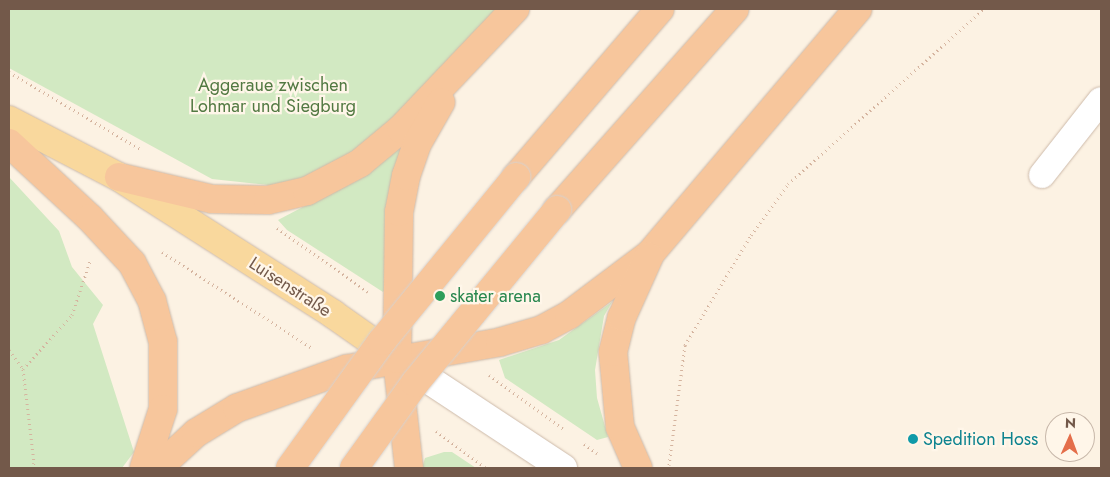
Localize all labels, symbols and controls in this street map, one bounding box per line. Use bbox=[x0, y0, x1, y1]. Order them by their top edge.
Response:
park label: Aggeraue zwischen Lohmar und Siegburg bbox=[190, 75, 356, 118]
street label: Luisenstraße bbox=[245, 252, 335, 322]
place label: skater arena bbox=[450, 285, 541, 307]
marker: skater arena bbox=[434, 290, 446, 302]
north arrow bbox=[1045, 412, 1095, 462]
text: N bbox=[1065, 413, 1076, 433]
place label: Spedition Hoss bbox=[923, 428, 1038, 450]
marker: Spedition Hoss bbox=[907, 433, 919, 445]

